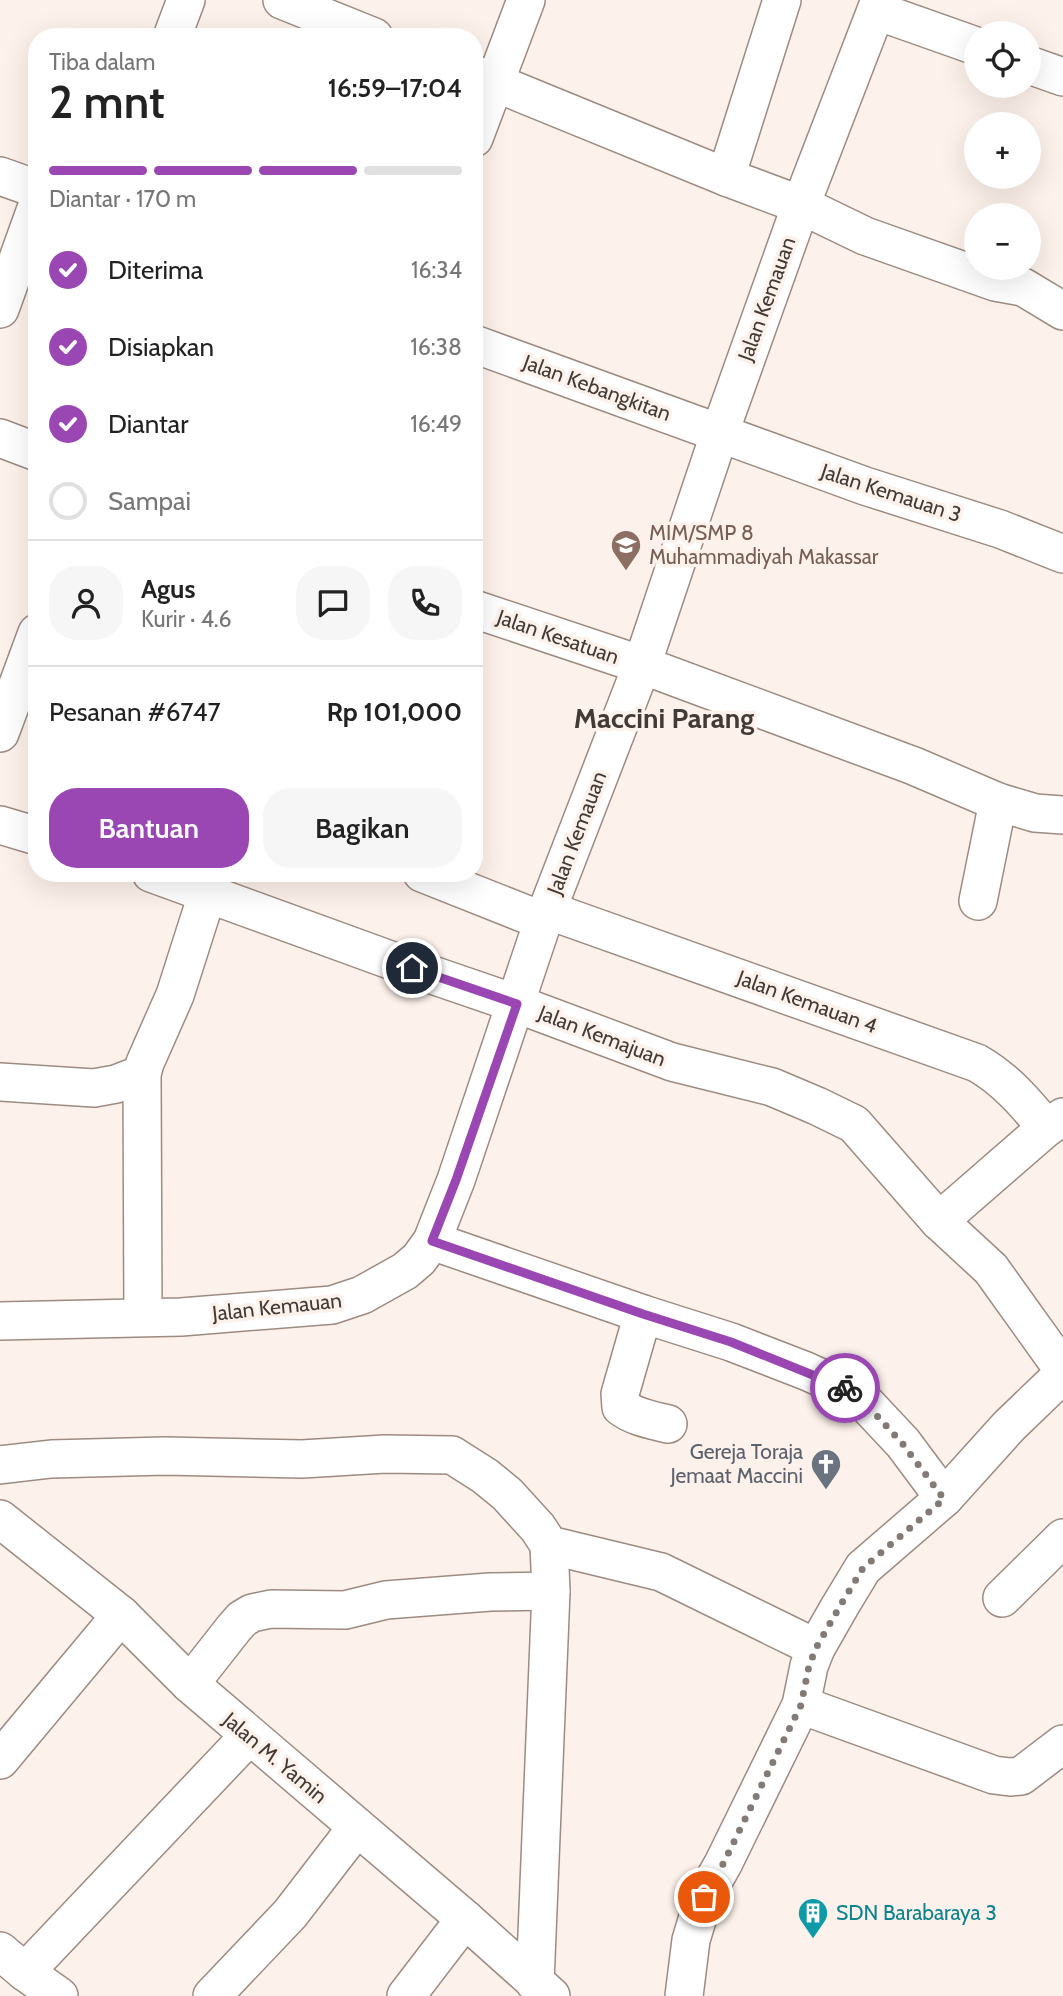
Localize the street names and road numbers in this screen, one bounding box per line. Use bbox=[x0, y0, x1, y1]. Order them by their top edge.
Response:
street label: Jalan Kemauan bbox=[732, 233, 801, 365]
street label: Jalan Kebangkitan bbox=[519, 349, 674, 426]
street label: Jalan Kemauan 3 bbox=[817, 458, 964, 527]
street label: Jalan Kesatuan bbox=[493, 604, 622, 669]
street label: Jalan Kemauan bbox=[541, 768, 611, 899]
street label: Jalan Kemauan 4 bbox=[733, 964, 880, 1038]
street label: Jalan Kemajuan bbox=[534, 999, 669, 1072]
street label: Jalan Kemauan bbox=[210, 1287, 343, 1326]
street label: Jalan M. Yamin bbox=[217, 1706, 332, 1808]

